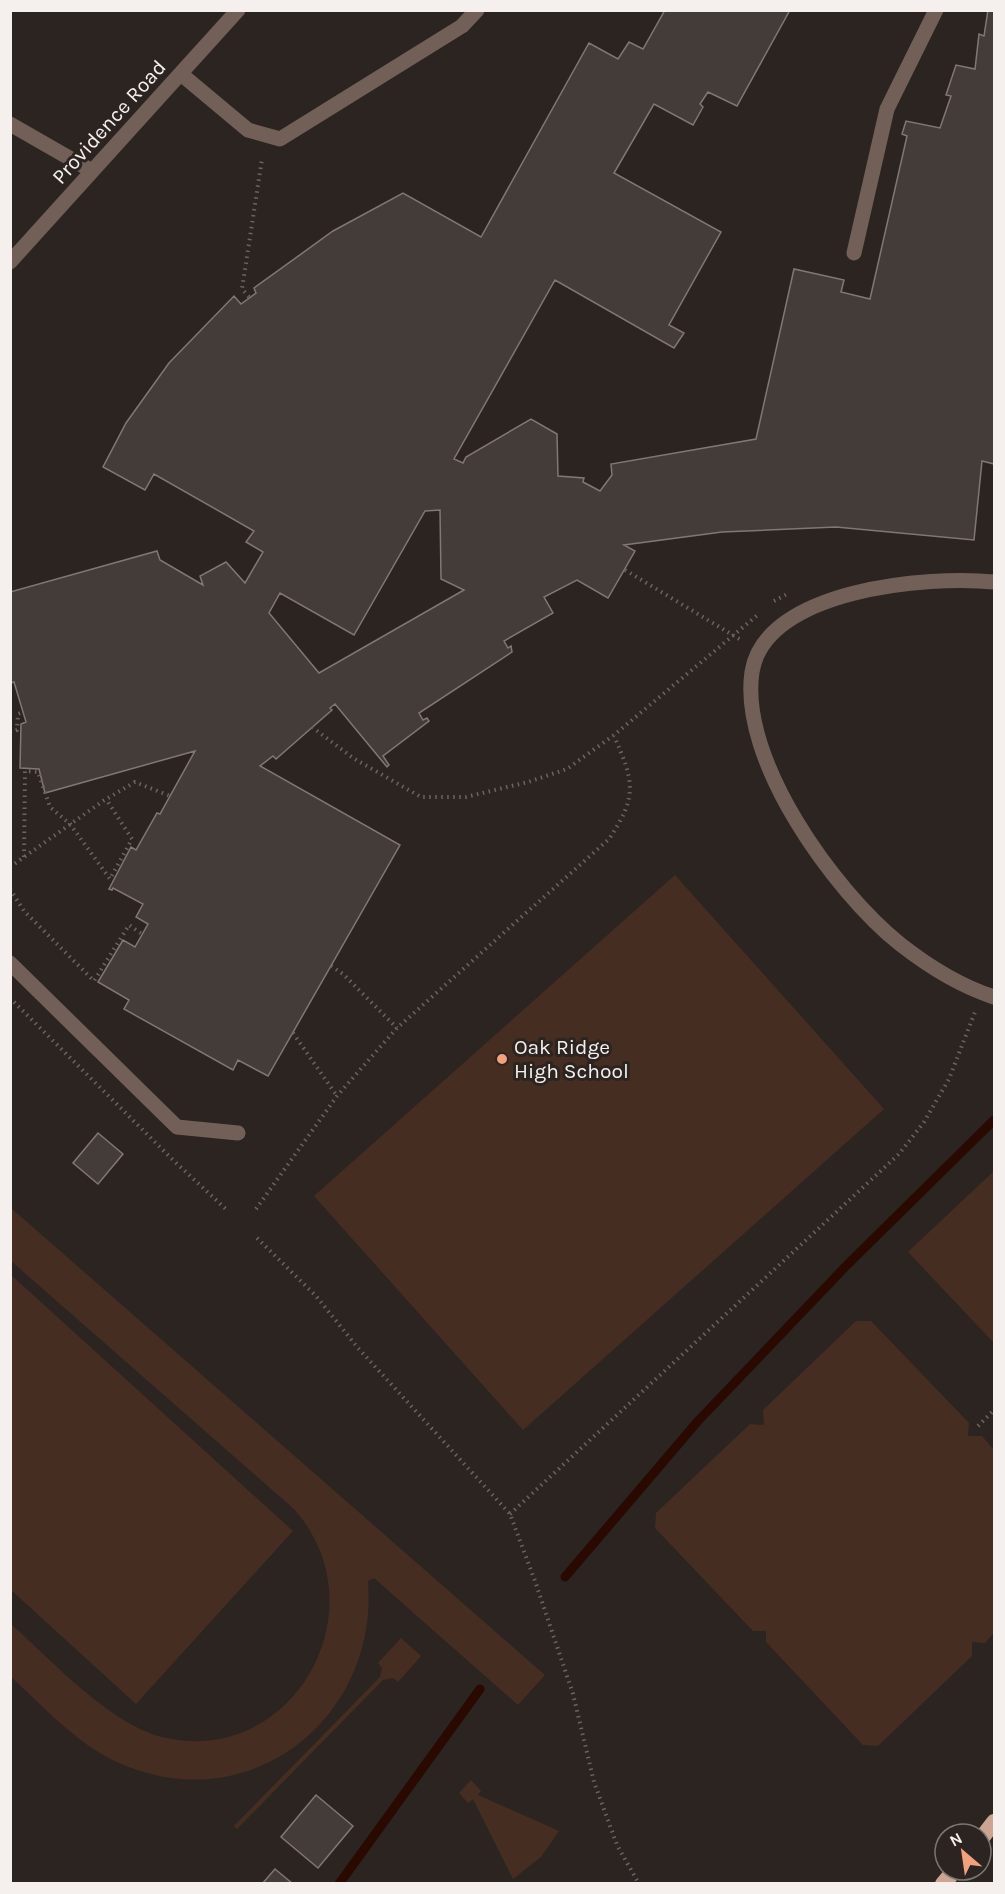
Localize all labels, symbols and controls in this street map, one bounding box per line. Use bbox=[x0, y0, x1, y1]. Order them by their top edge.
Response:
street label: Providence Road bbox=[47, 55, 171, 189]
place label: Oak Ridge High School bbox=[514, 1035, 629, 1083]
marker: Oak Ridge High School bbox=[495, 1052, 509, 1066]
north arrow bbox=[933, 1822, 993, 1882]
text: N bbox=[946, 1828, 966, 1850]

